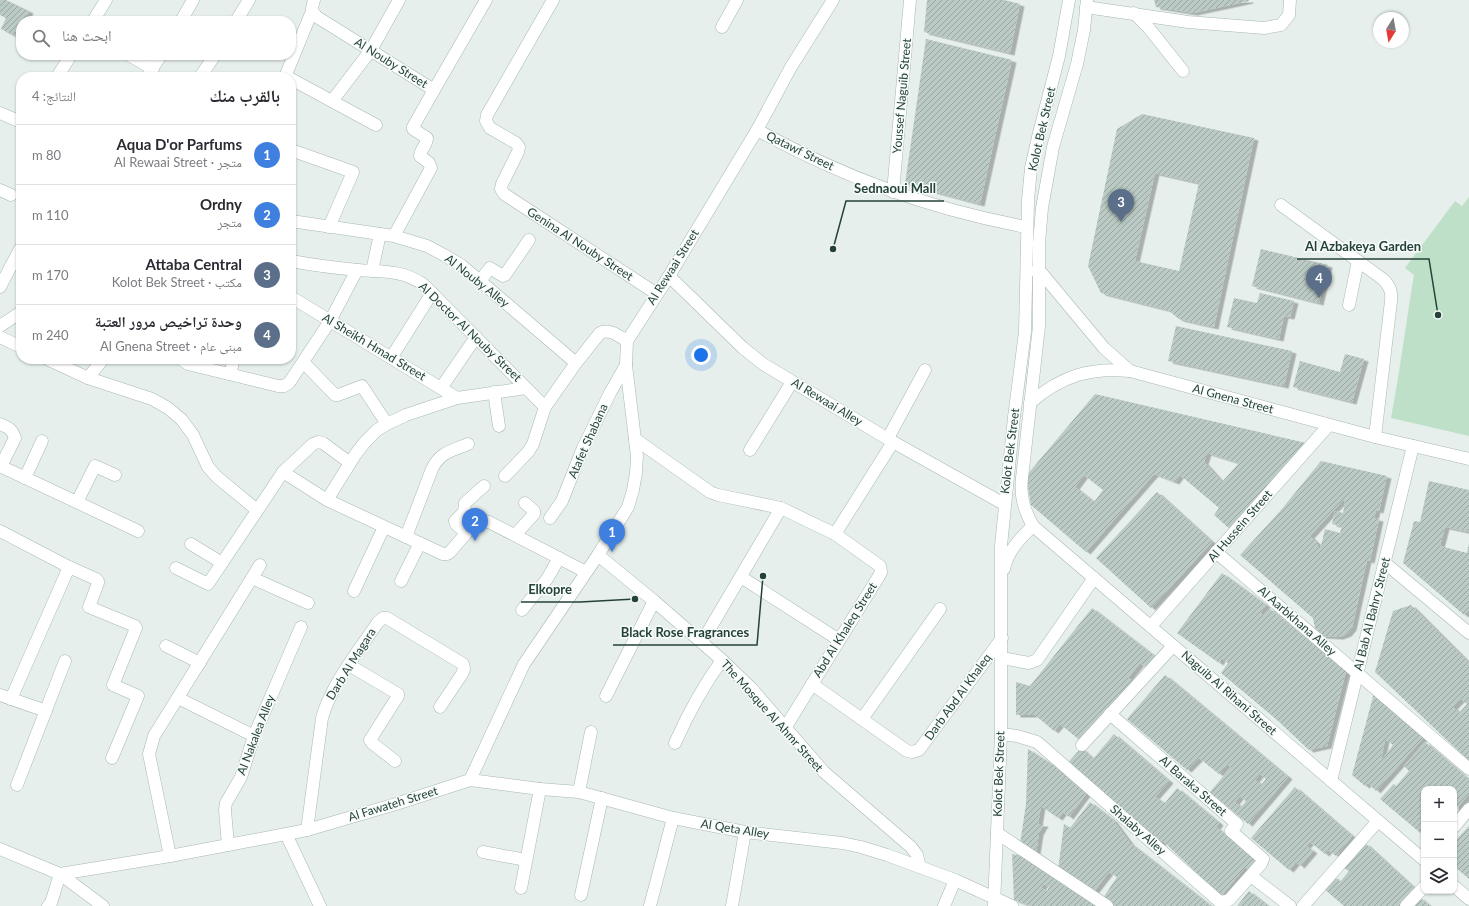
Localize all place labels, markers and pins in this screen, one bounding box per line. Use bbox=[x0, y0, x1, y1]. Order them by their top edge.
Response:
callout: Sednaoui Mall bbox=[846, 176, 944, 201]
pin: 3 bbox=[1108, 189, 1134, 222]
callout: Al Azbakeya Garden bbox=[1297, 234, 1429, 259]
pin: 4 bbox=[1306, 265, 1332, 298]
pin: 2 bbox=[462, 508, 488, 541]
pin: 1 bbox=[599, 519, 625, 552]
callout: Elkopre bbox=[521, 577, 580, 602]
callout: Black Rose Fragrances bbox=[613, 620, 757, 645]

